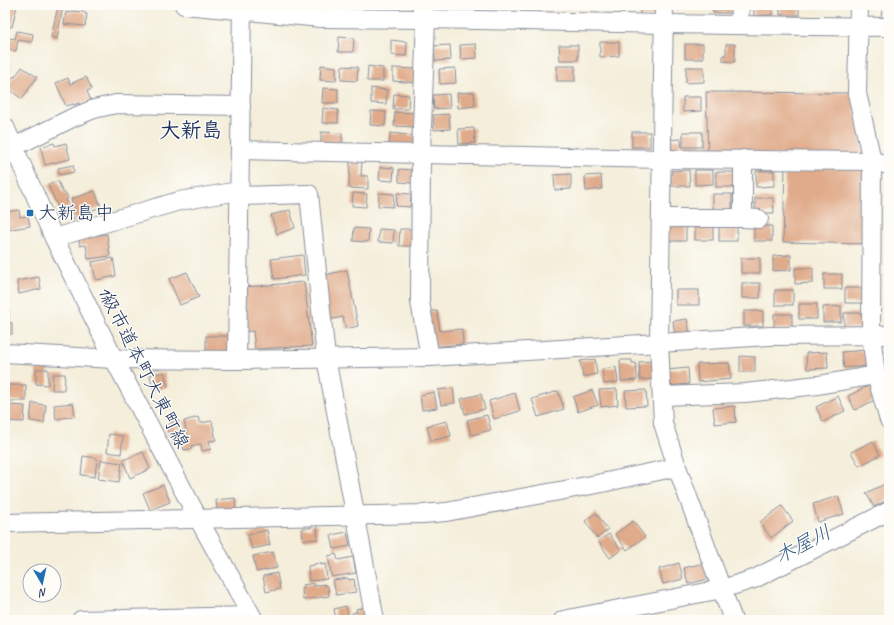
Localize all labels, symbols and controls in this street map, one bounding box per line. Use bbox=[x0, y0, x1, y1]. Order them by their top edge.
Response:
district label: 大新島 bbox=[160, 117, 223, 143]
place label: 大新島中 bbox=[38, 201, 114, 225]
marker: 大新島中 bbox=[25, 208, 35, 218]
street label: 1級市道本町大東町線 bbox=[92, 282, 194, 452]
water label: 木屋川 bbox=[771, 519, 835, 569]
north arrow bbox=[22, 563, 62, 603]
text: N bbox=[37, 585, 48, 601]

